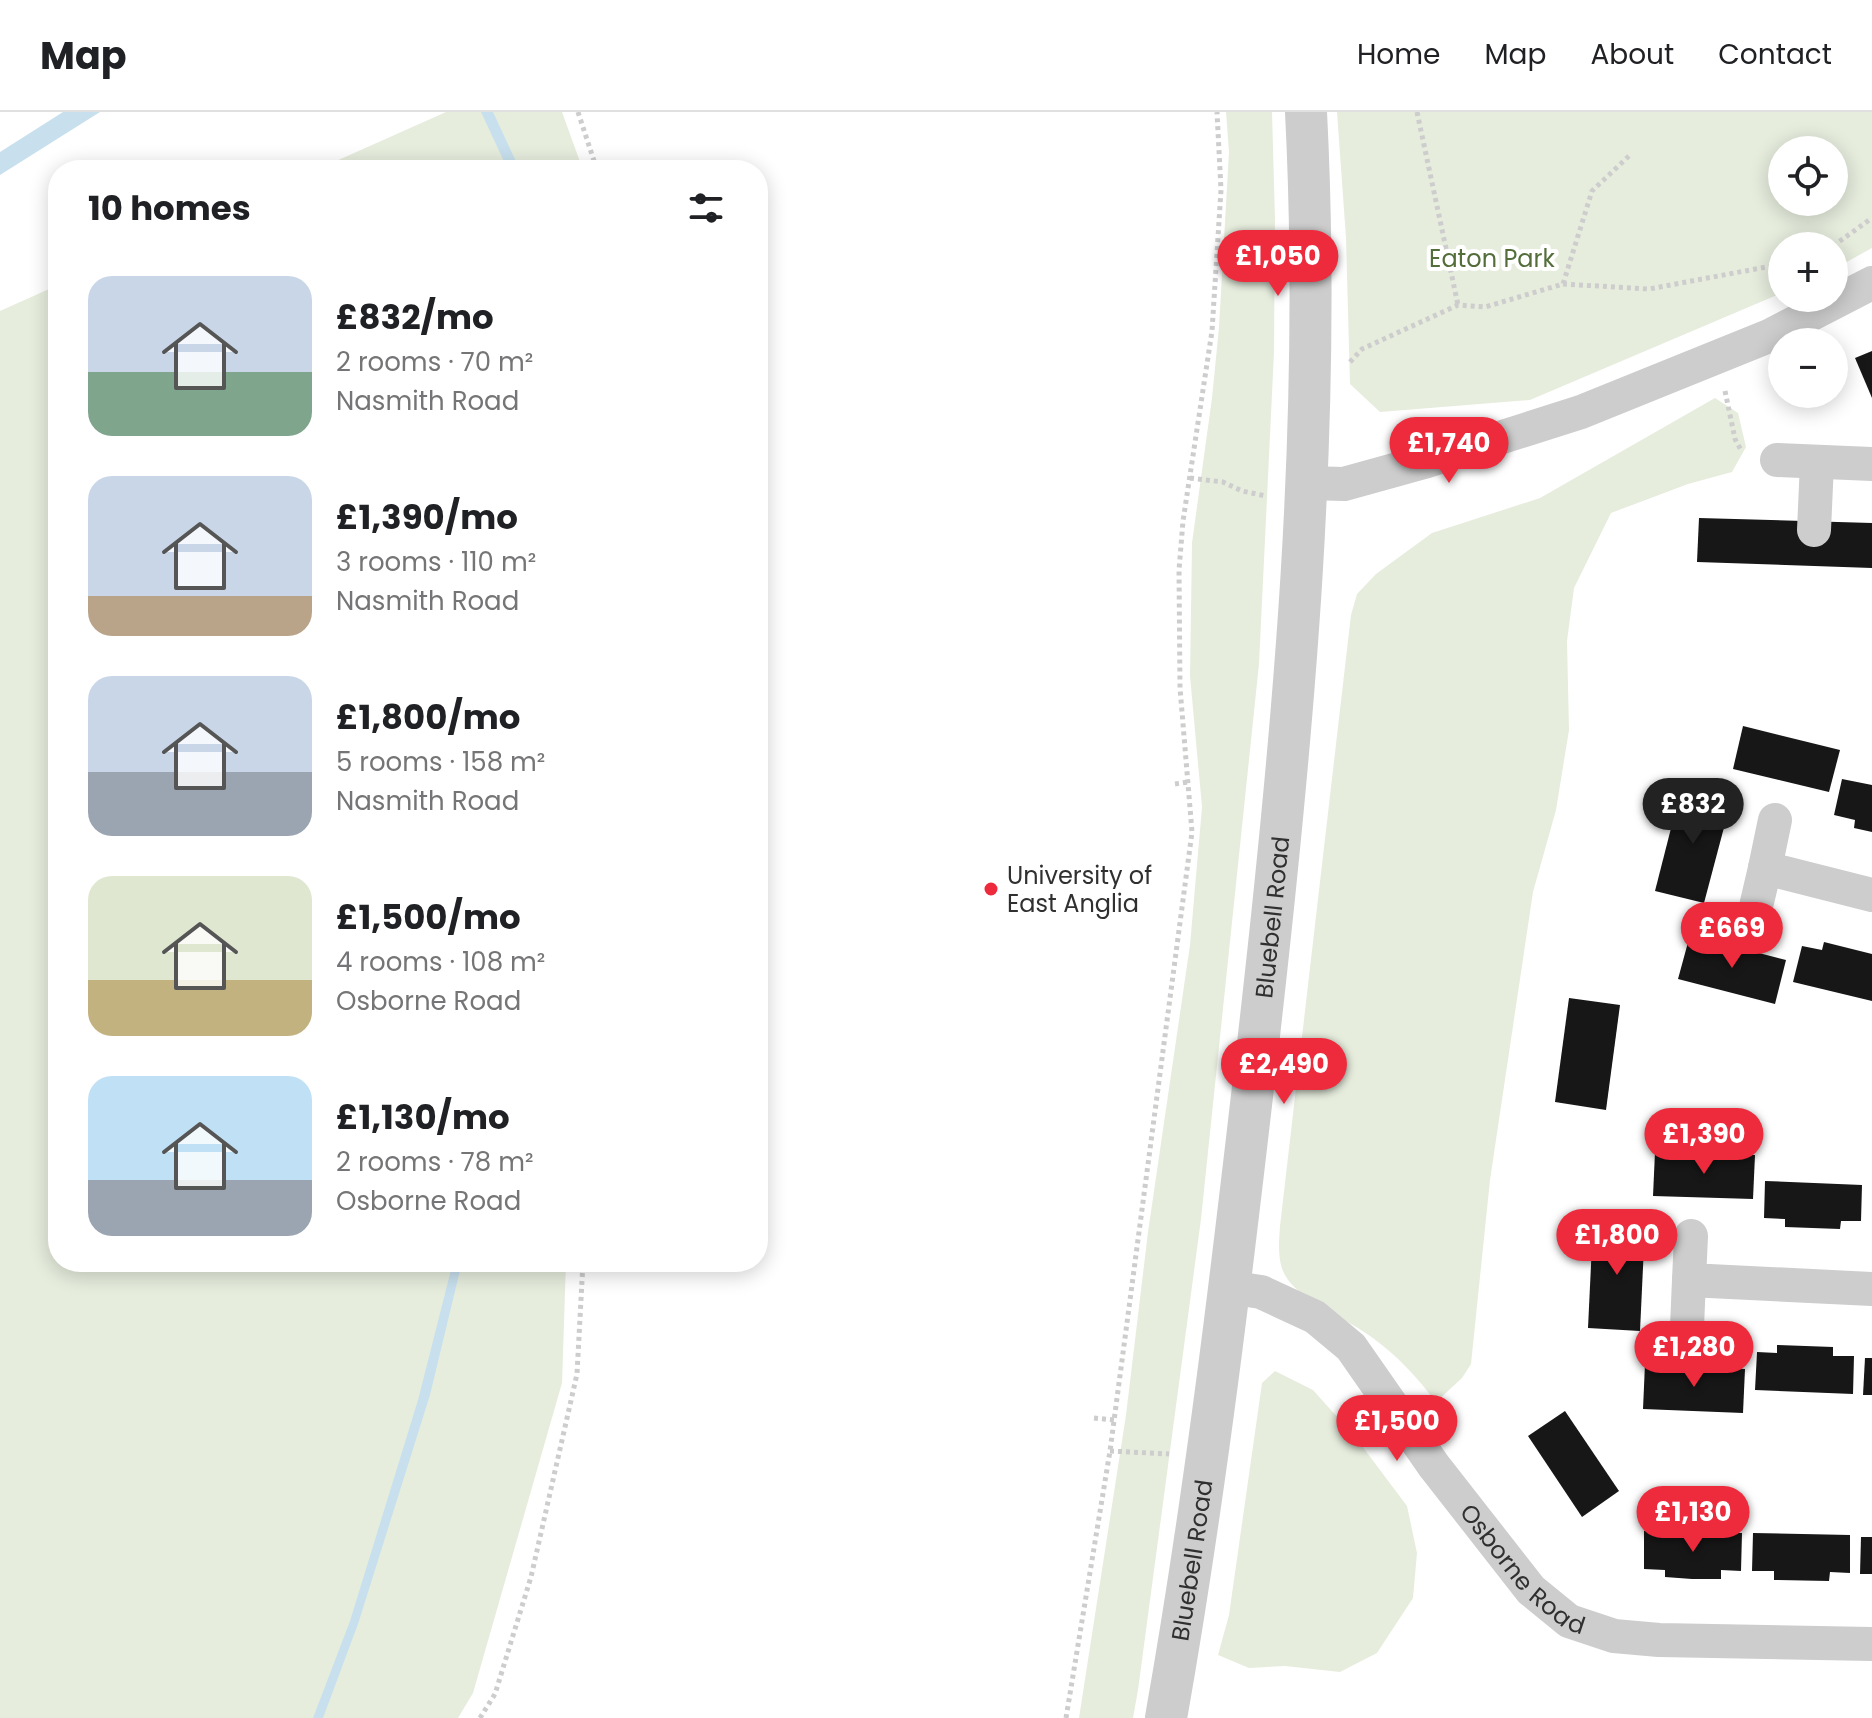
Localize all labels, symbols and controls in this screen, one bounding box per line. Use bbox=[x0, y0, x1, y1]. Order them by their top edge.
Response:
text: Map bbox=[40, 29, 127, 82]
text: Home bbox=[1357, 35, 1440, 74]
text: Map bbox=[1484, 35, 1546, 74]
text: About bbox=[1590, 35, 1674, 74]
text: Contact bbox=[1718, 35, 1832, 74]
map controls bbox=[1768, 136, 1848, 408]
button: locate bbox=[1768, 136, 1848, 216]
text: 10 homes bbox=[88, 184, 251, 232]
icon: filters bbox=[684, 186, 728, 230]
pin: £1,050 bbox=[1213, 230, 1343, 298]
button: + bbox=[1768, 232, 1848, 312]
text: £1,050 bbox=[1235, 238, 1321, 274]
park label: Eaton Park bbox=[1429, 242, 1556, 275]
text: £832/mo bbox=[336, 293, 494, 341]
icon: home bbox=[152, 308, 248, 404]
button: − bbox=[1768, 328, 1848, 408]
text: 2 rooms · 70 m² bbox=[336, 344, 533, 380]
text: Nasmith Road bbox=[336, 383, 519, 419]
pin: £1,740 bbox=[1384, 417, 1514, 485]
text: £1,740 bbox=[1408, 425, 1490, 461]
text: £1,390/mo bbox=[336, 493, 518, 541]
icon: home bbox=[152, 508, 248, 604]
text: 3 rooms · 110 m² bbox=[336, 544, 536, 580]
text: Nasmith Road bbox=[336, 583, 519, 619]
text: £1,800/mo bbox=[336, 693, 521, 741]
icon: home bbox=[152, 708, 248, 804]
text: 5 rooms · 158 m² bbox=[336, 744, 545, 780]
pin: £832 bbox=[1646, 778, 1740, 846]
text: Nasmith Road bbox=[336, 783, 519, 819]
text: £832 bbox=[1661, 786, 1725, 822]
street label: Bluebell Road bbox=[1247, 835, 1297, 1000]
place label: University of East Anglia bbox=[1007, 859, 1152, 920]
marker: University of East Anglia bbox=[982, 880, 1000, 898]
text: £1,500/mo bbox=[336, 893, 521, 941]
pin: £669 bbox=[1685, 902, 1779, 970]
icon: home bbox=[152, 908, 248, 1004]
text: £669 bbox=[1699, 910, 1765, 946]
text: 4 rooms · 108 m² bbox=[336, 944, 545, 980]
text: Osborne Road bbox=[336, 983, 521, 1019]
pin: £2,490 bbox=[1219, 1038, 1349, 1106]
text: £2,490 bbox=[1239, 1046, 1329, 1082]
text: £1,130/mo bbox=[336, 1093, 510, 1141]
icon: home bbox=[152, 1108, 248, 1204]
pin: £1,390 bbox=[1639, 1108, 1769, 1176]
text: £1,390 bbox=[1662, 1116, 1746, 1152]
text: 2 rooms · 78 m² bbox=[336, 1144, 534, 1180]
text: Osborne Road bbox=[336, 1183, 521, 1219]
pin: £1,800 bbox=[1552, 1209, 1682, 1277]
text: £1,800 bbox=[1574, 1217, 1660, 1253]
pin: £1,280 bbox=[1629, 1321, 1759, 1389]
text: £1,280 bbox=[1652, 1329, 1736, 1365]
pin: £1,500 bbox=[1332, 1395, 1462, 1463]
text: £1,500 bbox=[1354, 1403, 1440, 1439]
street label: Bluebell Road bbox=[1163, 1477, 1220, 1643]
pin: £1,130 bbox=[1628, 1486, 1758, 1554]
text: £1,130 bbox=[1655, 1494, 1731, 1530]
street label: Osborne Road bbox=[1453, 1496, 1590, 1642]

